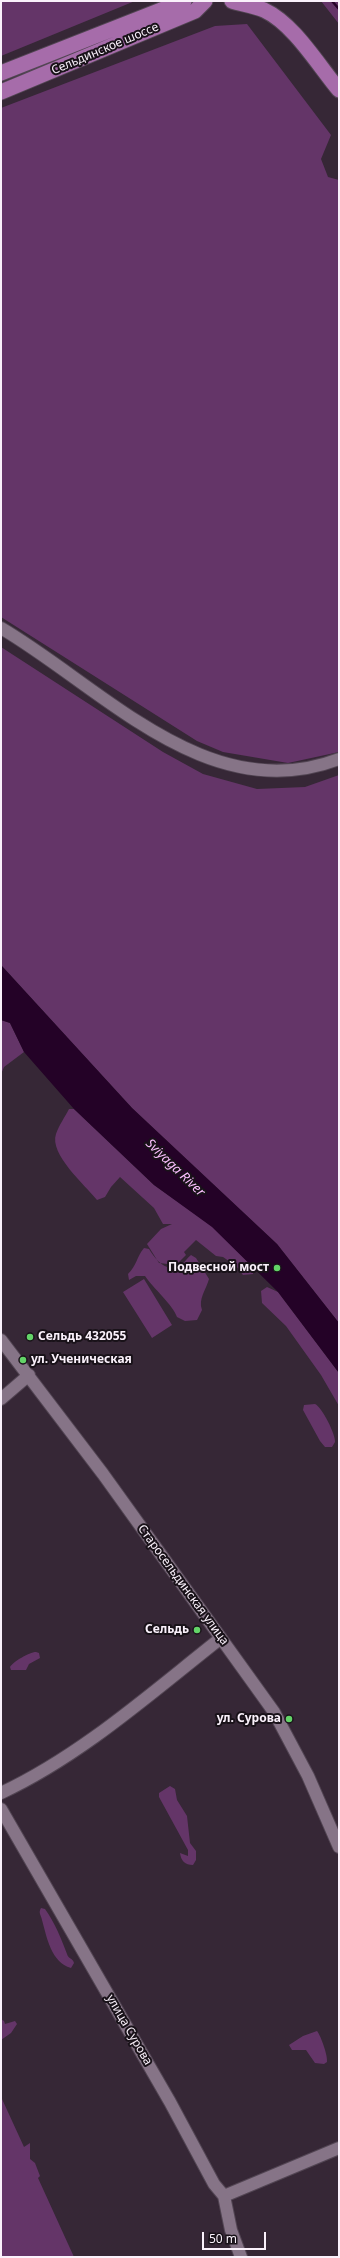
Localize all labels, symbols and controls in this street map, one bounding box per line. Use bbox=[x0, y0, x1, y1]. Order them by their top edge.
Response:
street label: Сельдинское шоссе bbox=[49, 20, 161, 78]
water label: Sviyaga River bbox=[142, 1136, 208, 1200]
place label: Подвесной мост bbox=[168, 1261, 269, 1275]
marker: Подвесной мост bbox=[272, 1263, 282, 1273]
place label: Сельдь 432055 bbox=[38, 1330, 126, 1344]
marker: Сельдь 432055 bbox=[25, 1332, 35, 1342]
place label: ул. Ученическая bbox=[31, 1353, 132, 1367]
marker: ул. Ученическая bbox=[18, 1355, 28, 1365]
street label: Старосельдинская улица bbox=[134, 1522, 232, 1648]
place label: Сельдь bbox=[145, 1623, 189, 1637]
marker: Сельдь bbox=[192, 1625, 202, 1635]
place label: ул. Сурова bbox=[217, 1712, 281, 1726]
marker: ул. Сурова bbox=[284, 1714, 294, 1724]
street label: улица Сурова bbox=[103, 1992, 155, 2068]
scale bar bbox=[204, 2224, 268, 2250]
text: 50 m bbox=[209, 2230, 237, 2247]

